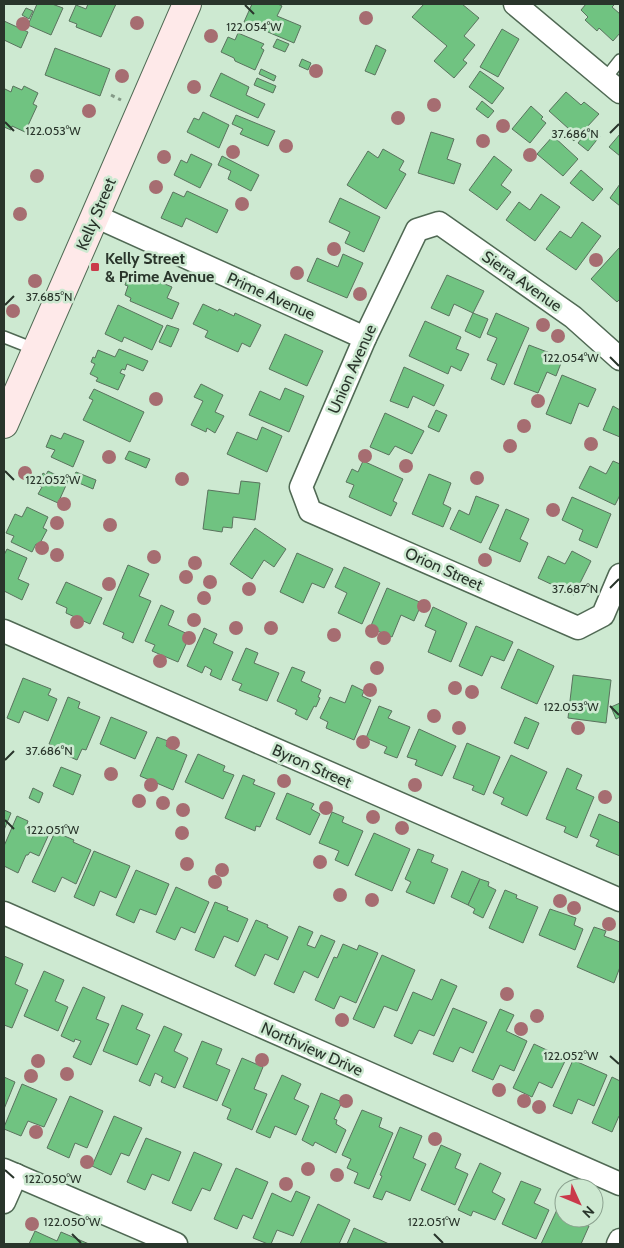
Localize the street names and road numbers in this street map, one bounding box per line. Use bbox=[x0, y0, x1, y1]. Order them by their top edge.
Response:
street label: Kelly Street bbox=[72, 174, 120, 253]
street label: Sierra Avenue bbox=[479, 247, 565, 315]
street label: Prime Avenue bbox=[224, 268, 318, 324]
street label: Union Avenue bbox=[324, 321, 380, 417]
street label: Orion Street bbox=[402, 543, 486, 595]
street label: Byron Street bbox=[269, 740, 355, 792]
street label: Northview Drive bbox=[258, 1018, 366, 1080]

